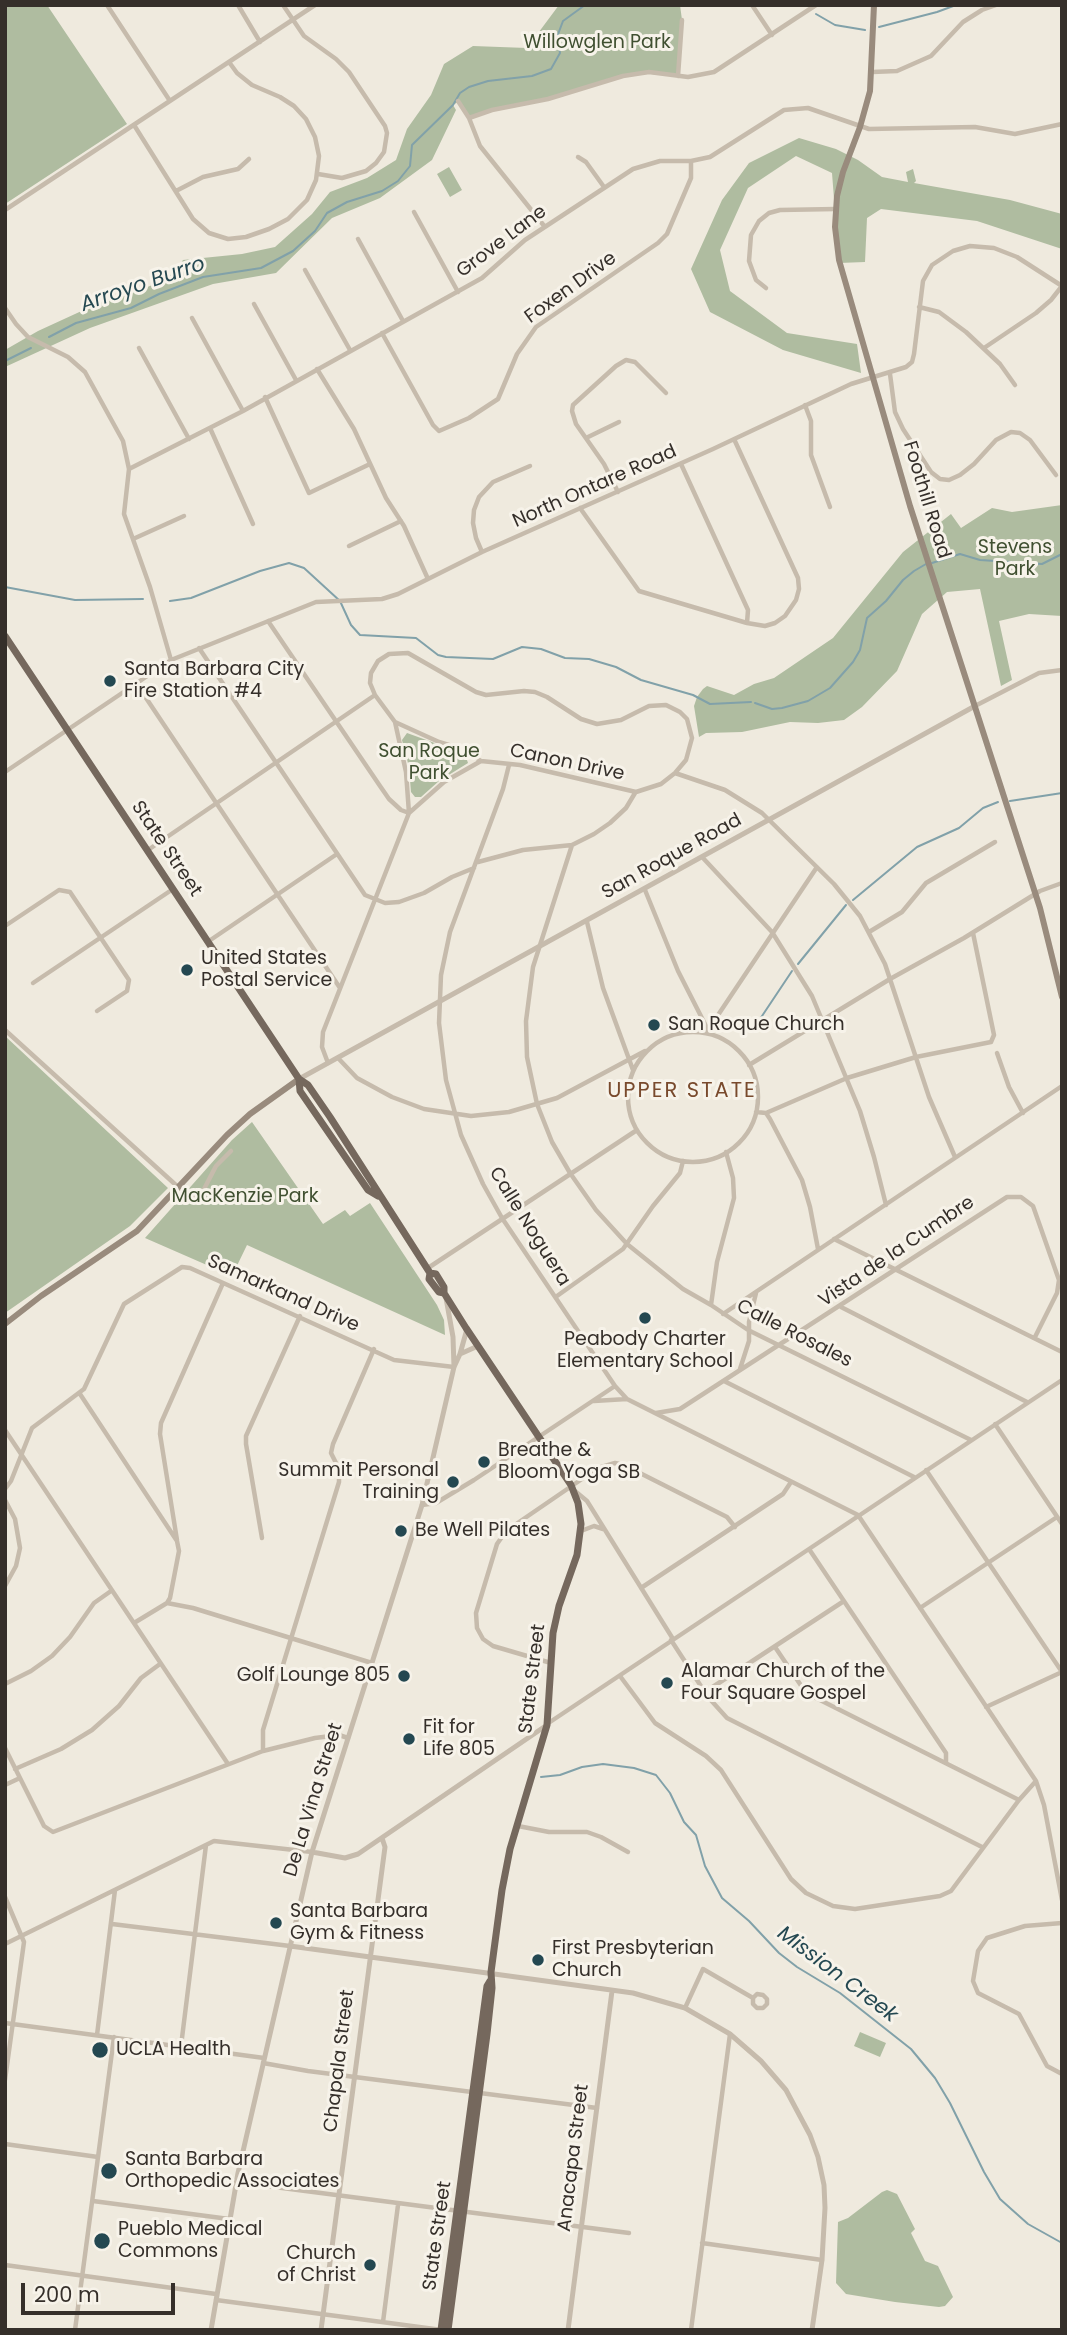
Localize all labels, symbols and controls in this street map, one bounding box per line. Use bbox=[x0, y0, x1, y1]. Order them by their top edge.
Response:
park label: Willowglen Park bbox=[523, 32, 671, 54]
street label: Grove Lane bbox=[453, 201, 551, 283]
street label: Foxen Drive bbox=[521, 247, 621, 329]
water label: Arroyo Burro bbox=[77, 252, 209, 318]
street label: Foothill Road bbox=[897, 439, 955, 561]
street label: North Ontare Road bbox=[510, 441, 680, 533]
park label: Stevens Park bbox=[978, 537, 1052, 581]
place label: Santa Barbara City Fire Station #4 bbox=[124, 659, 304, 703]
marker: Santa Barbara City Fire Station #4 bbox=[102, 673, 118, 689]
street label: Canon Drive bbox=[508, 740, 626, 786]
park label: San Roque Park bbox=[378, 741, 480, 785]
street label: State Street bbox=[126, 797, 206, 901]
street label: San Roque Road bbox=[598, 809, 746, 905]
place label: United States Postal Service bbox=[201, 948, 332, 992]
marker: United States Postal Service bbox=[179, 962, 195, 978]
place label: San Roque Church bbox=[668, 1014, 845, 1036]
marker: San Roque Church bbox=[646, 1017, 662, 1033]
district label: UPPER STATE bbox=[609, 1079, 755, 1105]
street label: Calle Noguera bbox=[483, 1163, 575, 1291]
park label: MacKenzie Park bbox=[172, 1186, 318, 1208]
street label: Vista de la Cumbre bbox=[815, 1191, 979, 1313]
street label: Samarkand Drive bbox=[204, 1250, 362, 1338]
street label: Calle Rosales bbox=[732, 1295, 856, 1373]
marker: Peabody Charter Elementary School bbox=[637, 1310, 653, 1326]
place label: Peabody Charter Elementary School bbox=[557, 1329, 733, 1373]
place label: Breathe & Bloom Yoga SB bbox=[498, 1440, 640, 1484]
marker: Breathe & Bloom Yoga SB bbox=[476, 1454, 492, 1470]
place label: Summit Personal Training bbox=[278, 1460, 439, 1504]
marker: Summit Personal Training bbox=[445, 1474, 461, 1490]
place label: Be Well Pilates bbox=[415, 1520, 550, 1542]
marker: Be Well Pilates bbox=[393, 1523, 409, 1539]
street label: State Street bbox=[515, 1623, 551, 1735]
place label: Alamar Church of the Four Square Gospel bbox=[681, 1661, 885, 1705]
place label: Golf Lounge 805 bbox=[237, 1665, 390, 1687]
marker: Golf Lounge 805 bbox=[396, 1668, 412, 1684]
marker: Alamar Church of the Four Square Gospel bbox=[659, 1675, 675, 1691]
place label: Fit for Life 805 bbox=[423, 1717, 495, 1761]
street label: De La Vina Street bbox=[280, 1720, 348, 1880]
marker: Fit for Life 805 bbox=[401, 1731, 417, 1747]
place label: Santa Barbara Gym & Fitness bbox=[290, 1901, 428, 1945]
marker: Santa Barbara Gym & Fitness bbox=[268, 1915, 284, 1931]
water label: Mission Creek bbox=[772, 1921, 902, 2029]
place label: First Presbyterian Church bbox=[552, 1938, 714, 1982]
marker: First Presbyterian Church bbox=[530, 1952, 546, 1968]
street label: Chapala Street bbox=[320, 1988, 360, 2134]
place label: UCLA Health bbox=[116, 2039, 231, 2061]
marker: UCLA Health bbox=[90, 2040, 110, 2060]
street label: Anacapa Street bbox=[554, 2083, 594, 2233]
place label: Santa Barbara Orthopedic Associates bbox=[125, 2149, 339, 2193]
marker: Santa Barbara Orthopedic Associates bbox=[99, 2161, 119, 2181]
street label: State Street bbox=[419, 2180, 457, 2292]
place label: Pueblo Medical Commons bbox=[118, 2219, 262, 2263]
marker: Pueblo Medical Commons bbox=[92, 2231, 112, 2251]
place label: Church of Christ bbox=[277, 2243, 356, 2287]
marker: Church of Christ bbox=[362, 2257, 378, 2273]
scale bar bbox=[24, 2268, 178, 2312]
text: 200 m bbox=[34, 2280, 100, 2309]

